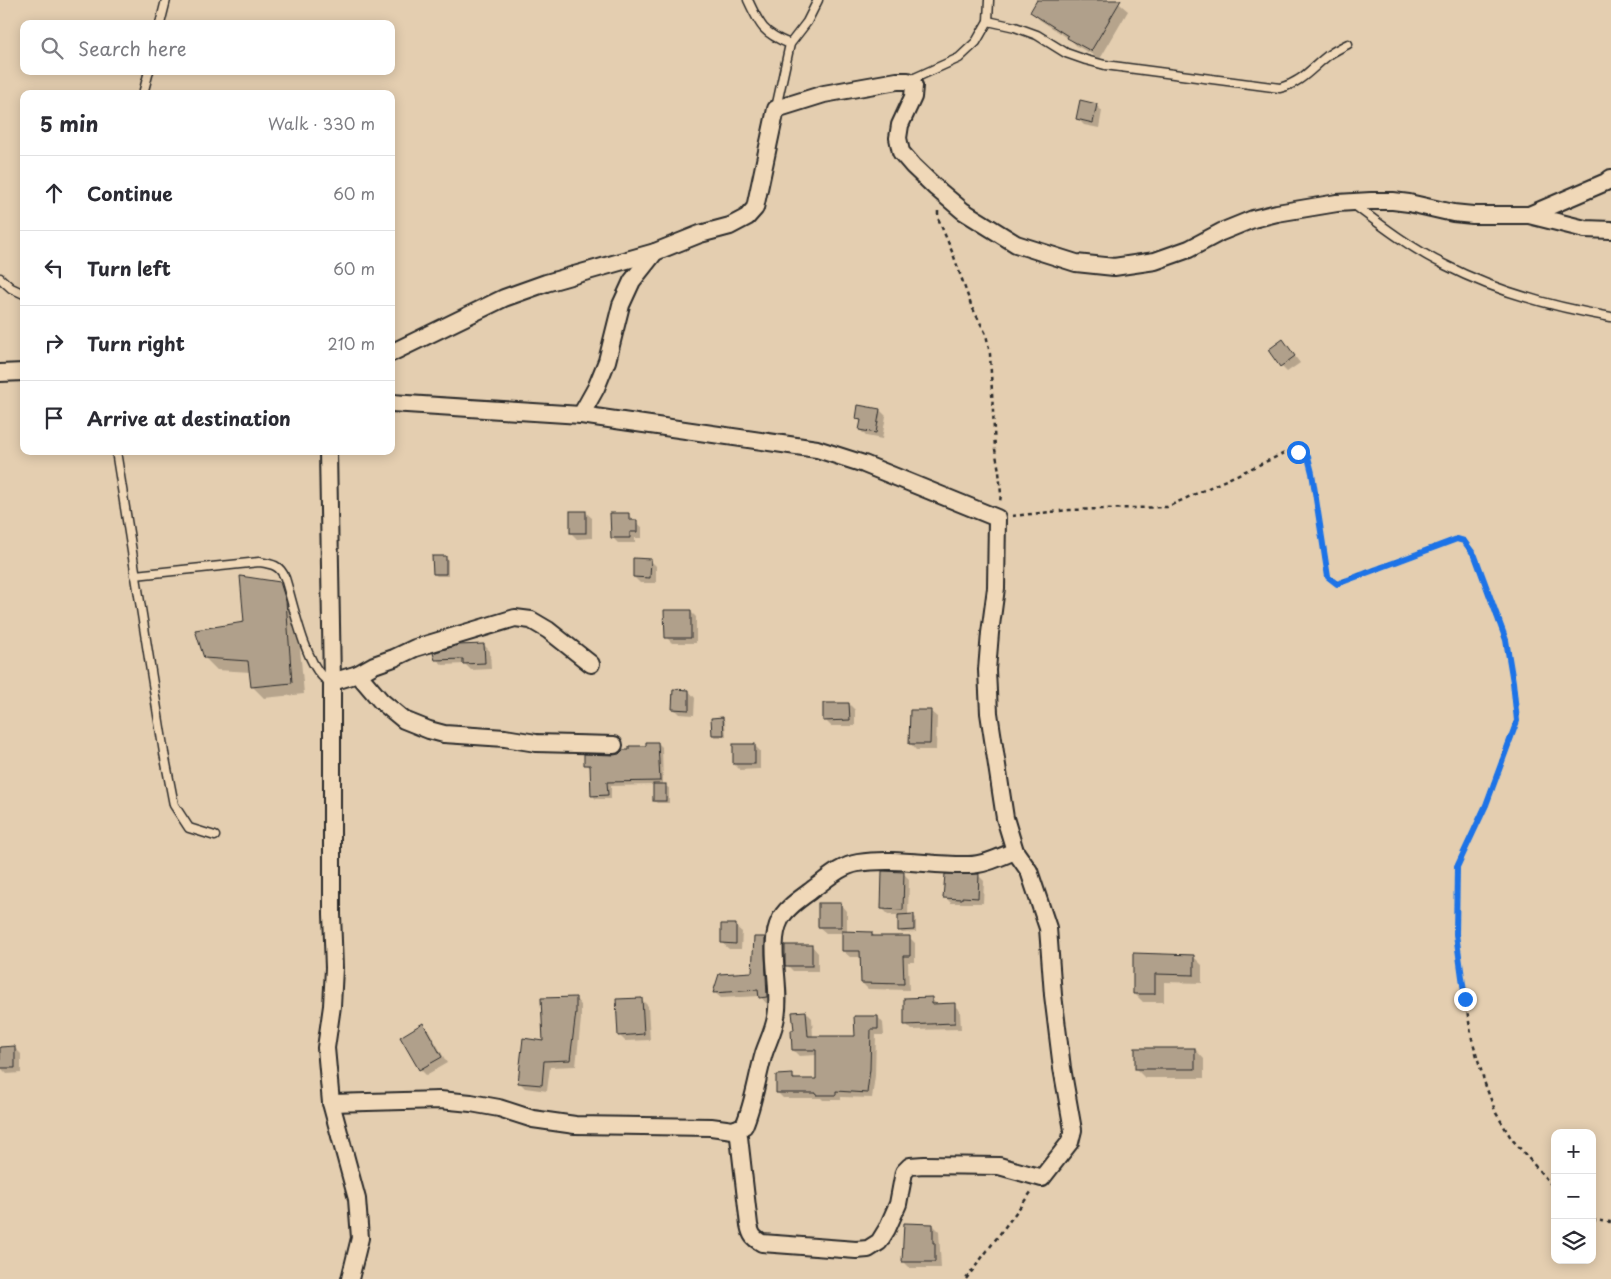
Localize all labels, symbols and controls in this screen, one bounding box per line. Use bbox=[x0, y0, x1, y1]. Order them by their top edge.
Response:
search box bbox=[20, 20, 395, 75]
icon: search bbox=[38, 34, 66, 62]
text: Search here bbox=[78, 34, 187, 62]
text: 5 min bbox=[40, 107, 98, 139]
text: Walk · 330 m bbox=[268, 111, 375, 135]
icon: ahead bbox=[40, 179, 68, 207]
text: Continue bbox=[87, 179, 173, 207]
text: 60 m bbox=[333, 181, 375, 205]
icon: left bbox=[40, 254, 68, 282]
text: Turn left bbox=[87, 254, 171, 282]
text: 60 m bbox=[333, 256, 375, 280]
icon: right bbox=[40, 329, 68, 357]
text: Turn right bbox=[87, 329, 185, 357]
text: 210 m bbox=[327, 331, 375, 355]
icon: arrive bbox=[40, 404, 68, 432]
text: Arrive at destination bbox=[87, 404, 291, 432]
route start bbox=[1287, 441, 1310, 464]
route end bbox=[1454, 988, 1477, 1011]
map controls bbox=[1551, 1129, 1596, 1264]
button: + bbox=[1551, 1129, 1596, 1174]
button: − bbox=[1551, 1174, 1596, 1219]
button: layers bbox=[1551, 1219, 1596, 1264]

